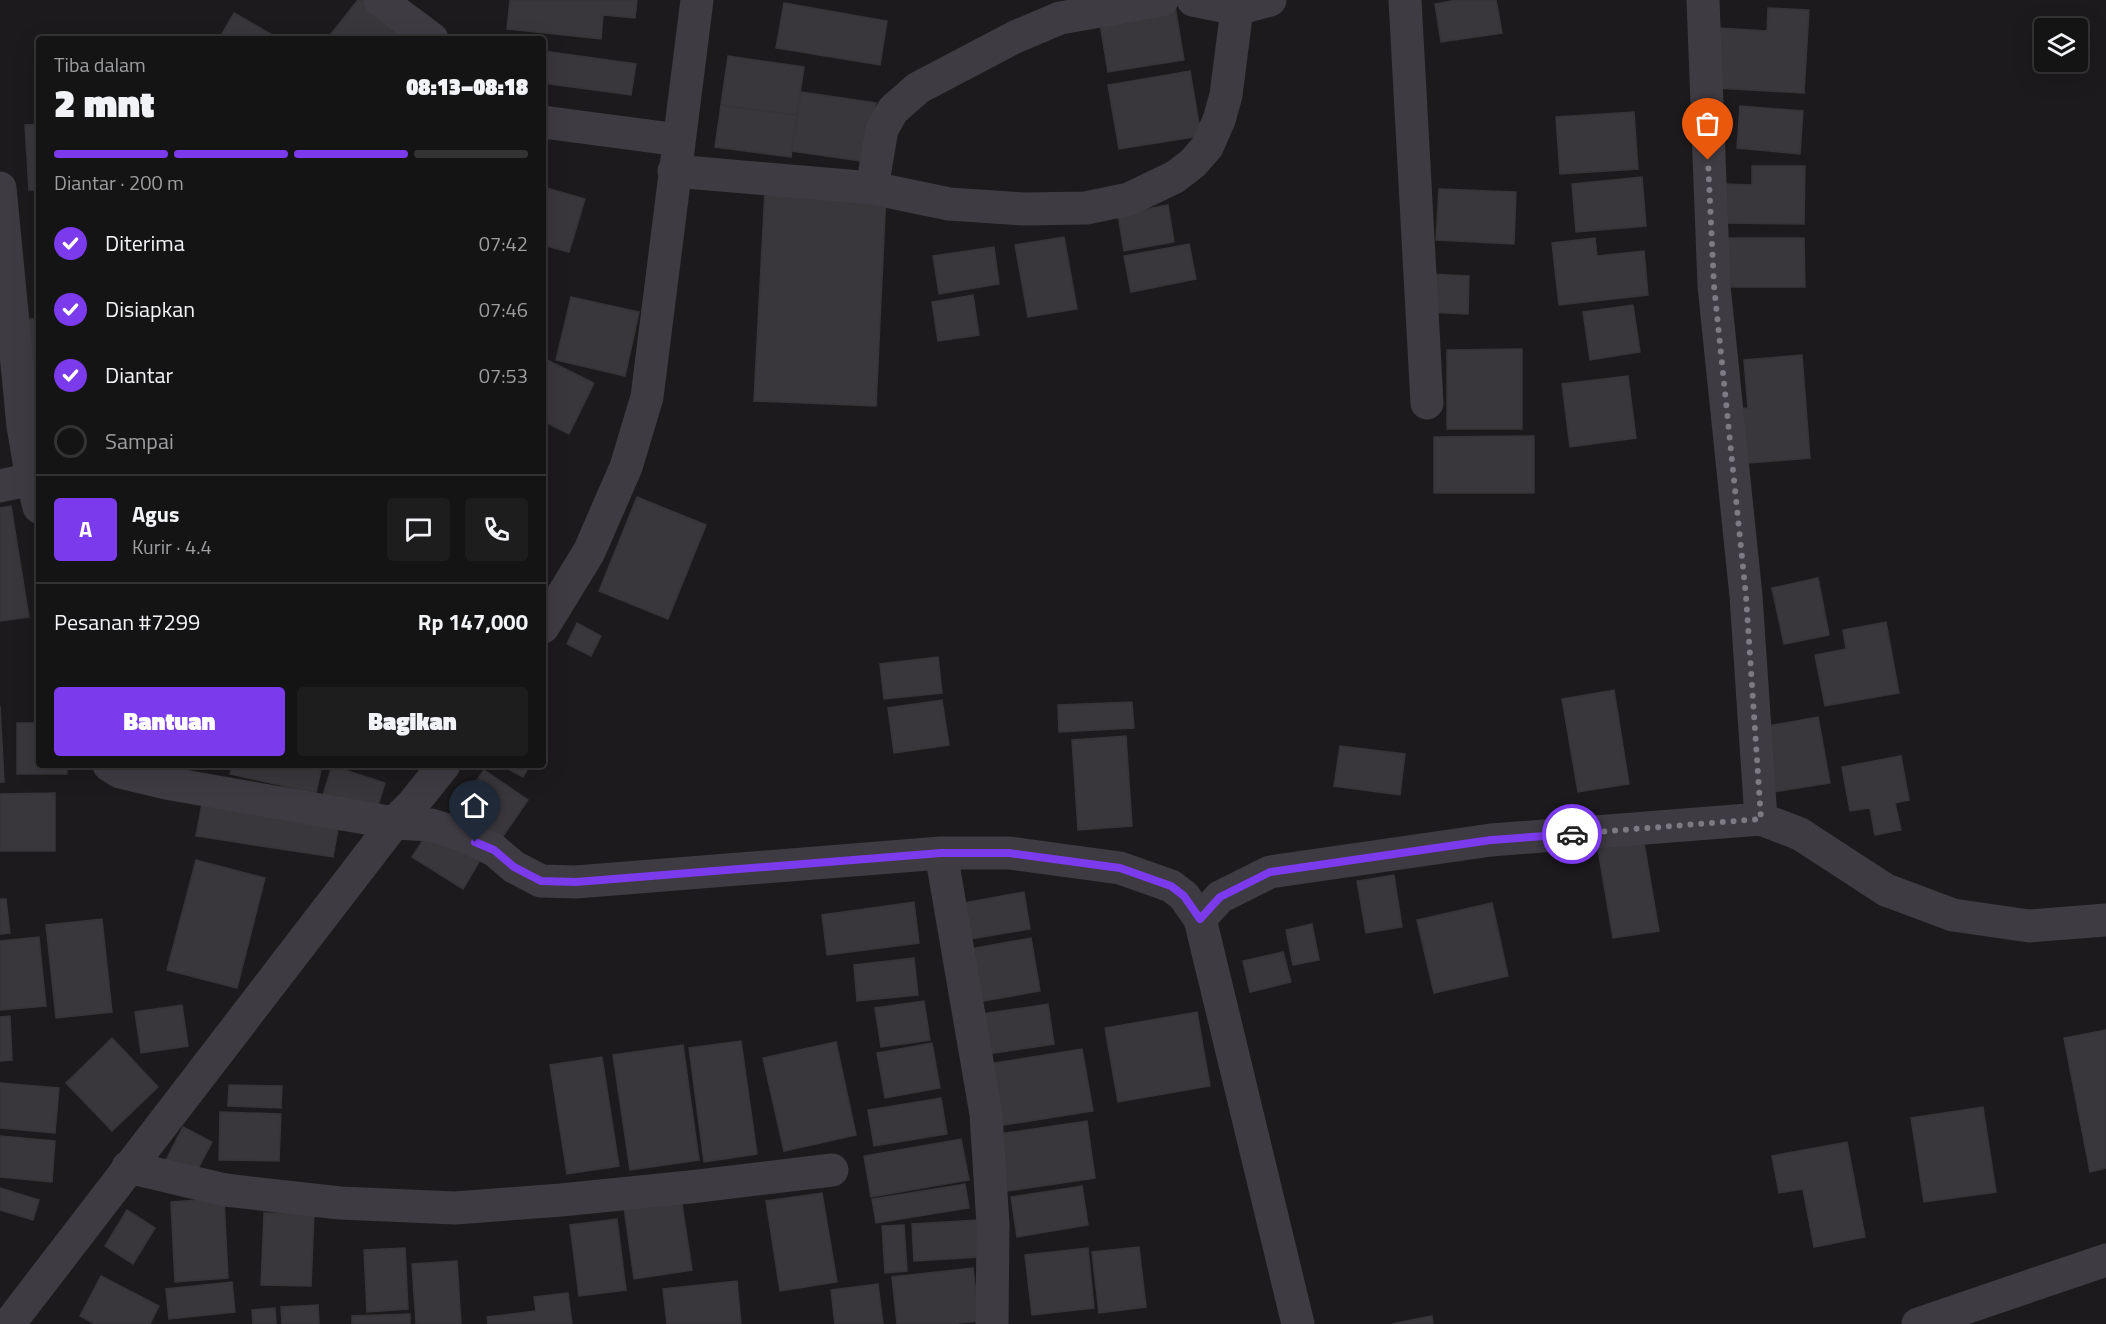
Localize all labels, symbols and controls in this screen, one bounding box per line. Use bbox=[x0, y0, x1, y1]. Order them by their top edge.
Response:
map controls bbox=[2034, 18, 2088, 72]
button: layers bbox=[2034, 18, 2088, 72]
text: Tiba dalam bbox=[54, 49, 146, 80]
text: 08:13–08:18 bbox=[406, 70, 528, 104]
text: 2 mnt bbox=[54, 73, 154, 132]
pin bbox=[1682, 98, 1733, 160]
icon: bag bbox=[1691, 107, 1724, 140]
text: Diantar · 200 m bbox=[54, 167, 184, 198]
text: Diterima bbox=[105, 226, 185, 260]
icon: check bbox=[54, 227, 87, 260]
text: 07:42 bbox=[479, 228, 528, 259]
text: Disiapkan bbox=[105, 292, 195, 326]
icon: check bbox=[54, 293, 87, 326]
text: 07:46 bbox=[479, 294, 528, 325]
text: Diantar bbox=[105, 358, 173, 392]
icon: check bbox=[54, 359, 87, 392]
text: 07:53 bbox=[479, 360, 528, 391]
text: Sampai bbox=[105, 424, 174, 458]
text: Agus bbox=[132, 497, 179, 531]
button: chat bbox=[387, 498, 450, 561]
button: phone bbox=[465, 498, 528, 561]
text: A bbox=[79, 512, 92, 546]
text: Kurir · 4.4 bbox=[132, 531, 212, 562]
text: Pesanan #7299 bbox=[54, 605, 200, 639]
text: Rp 147,000 bbox=[418, 605, 528, 639]
button: Bantuan bbox=[54, 687, 285, 756]
button: Bagikan bbox=[297, 687, 528, 756]
pin bbox=[449, 780, 500, 842]
icon: home bbox=[458, 789, 491, 822]
courier bbox=[1542, 804, 1602, 864]
icon: car bbox=[1556, 818, 1589, 851]

